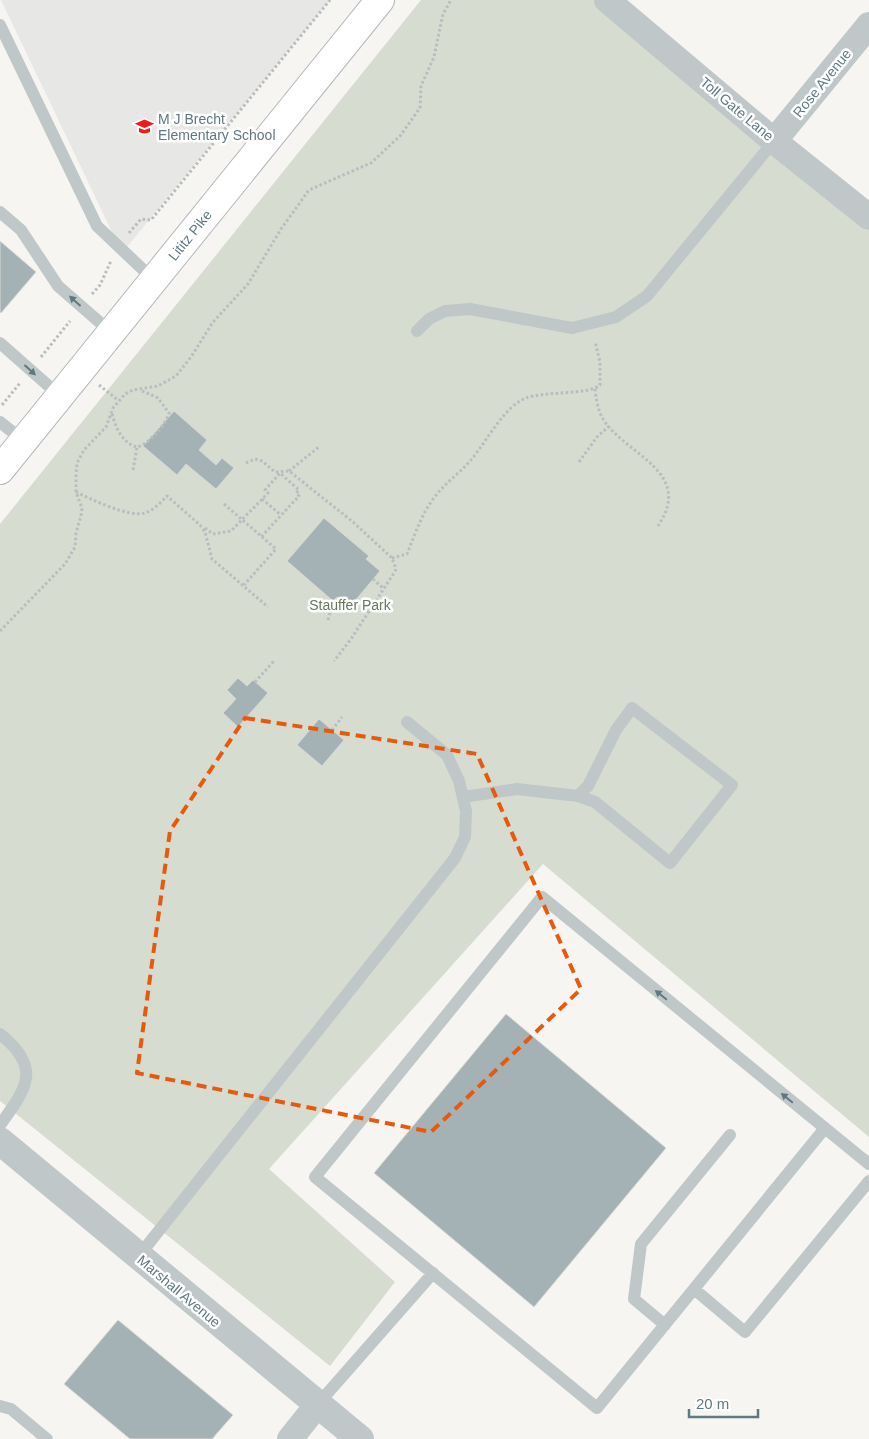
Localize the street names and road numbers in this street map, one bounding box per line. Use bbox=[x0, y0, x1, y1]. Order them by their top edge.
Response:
street label: Rose Avenue bbox=[790, 46, 854, 120]
street label: Toll Gate Lane bbox=[697, 74, 777, 144]
street label: Lititz Pike bbox=[165, 207, 215, 264]
street label: Marshall Avenue bbox=[134, 1252, 224, 1330]

